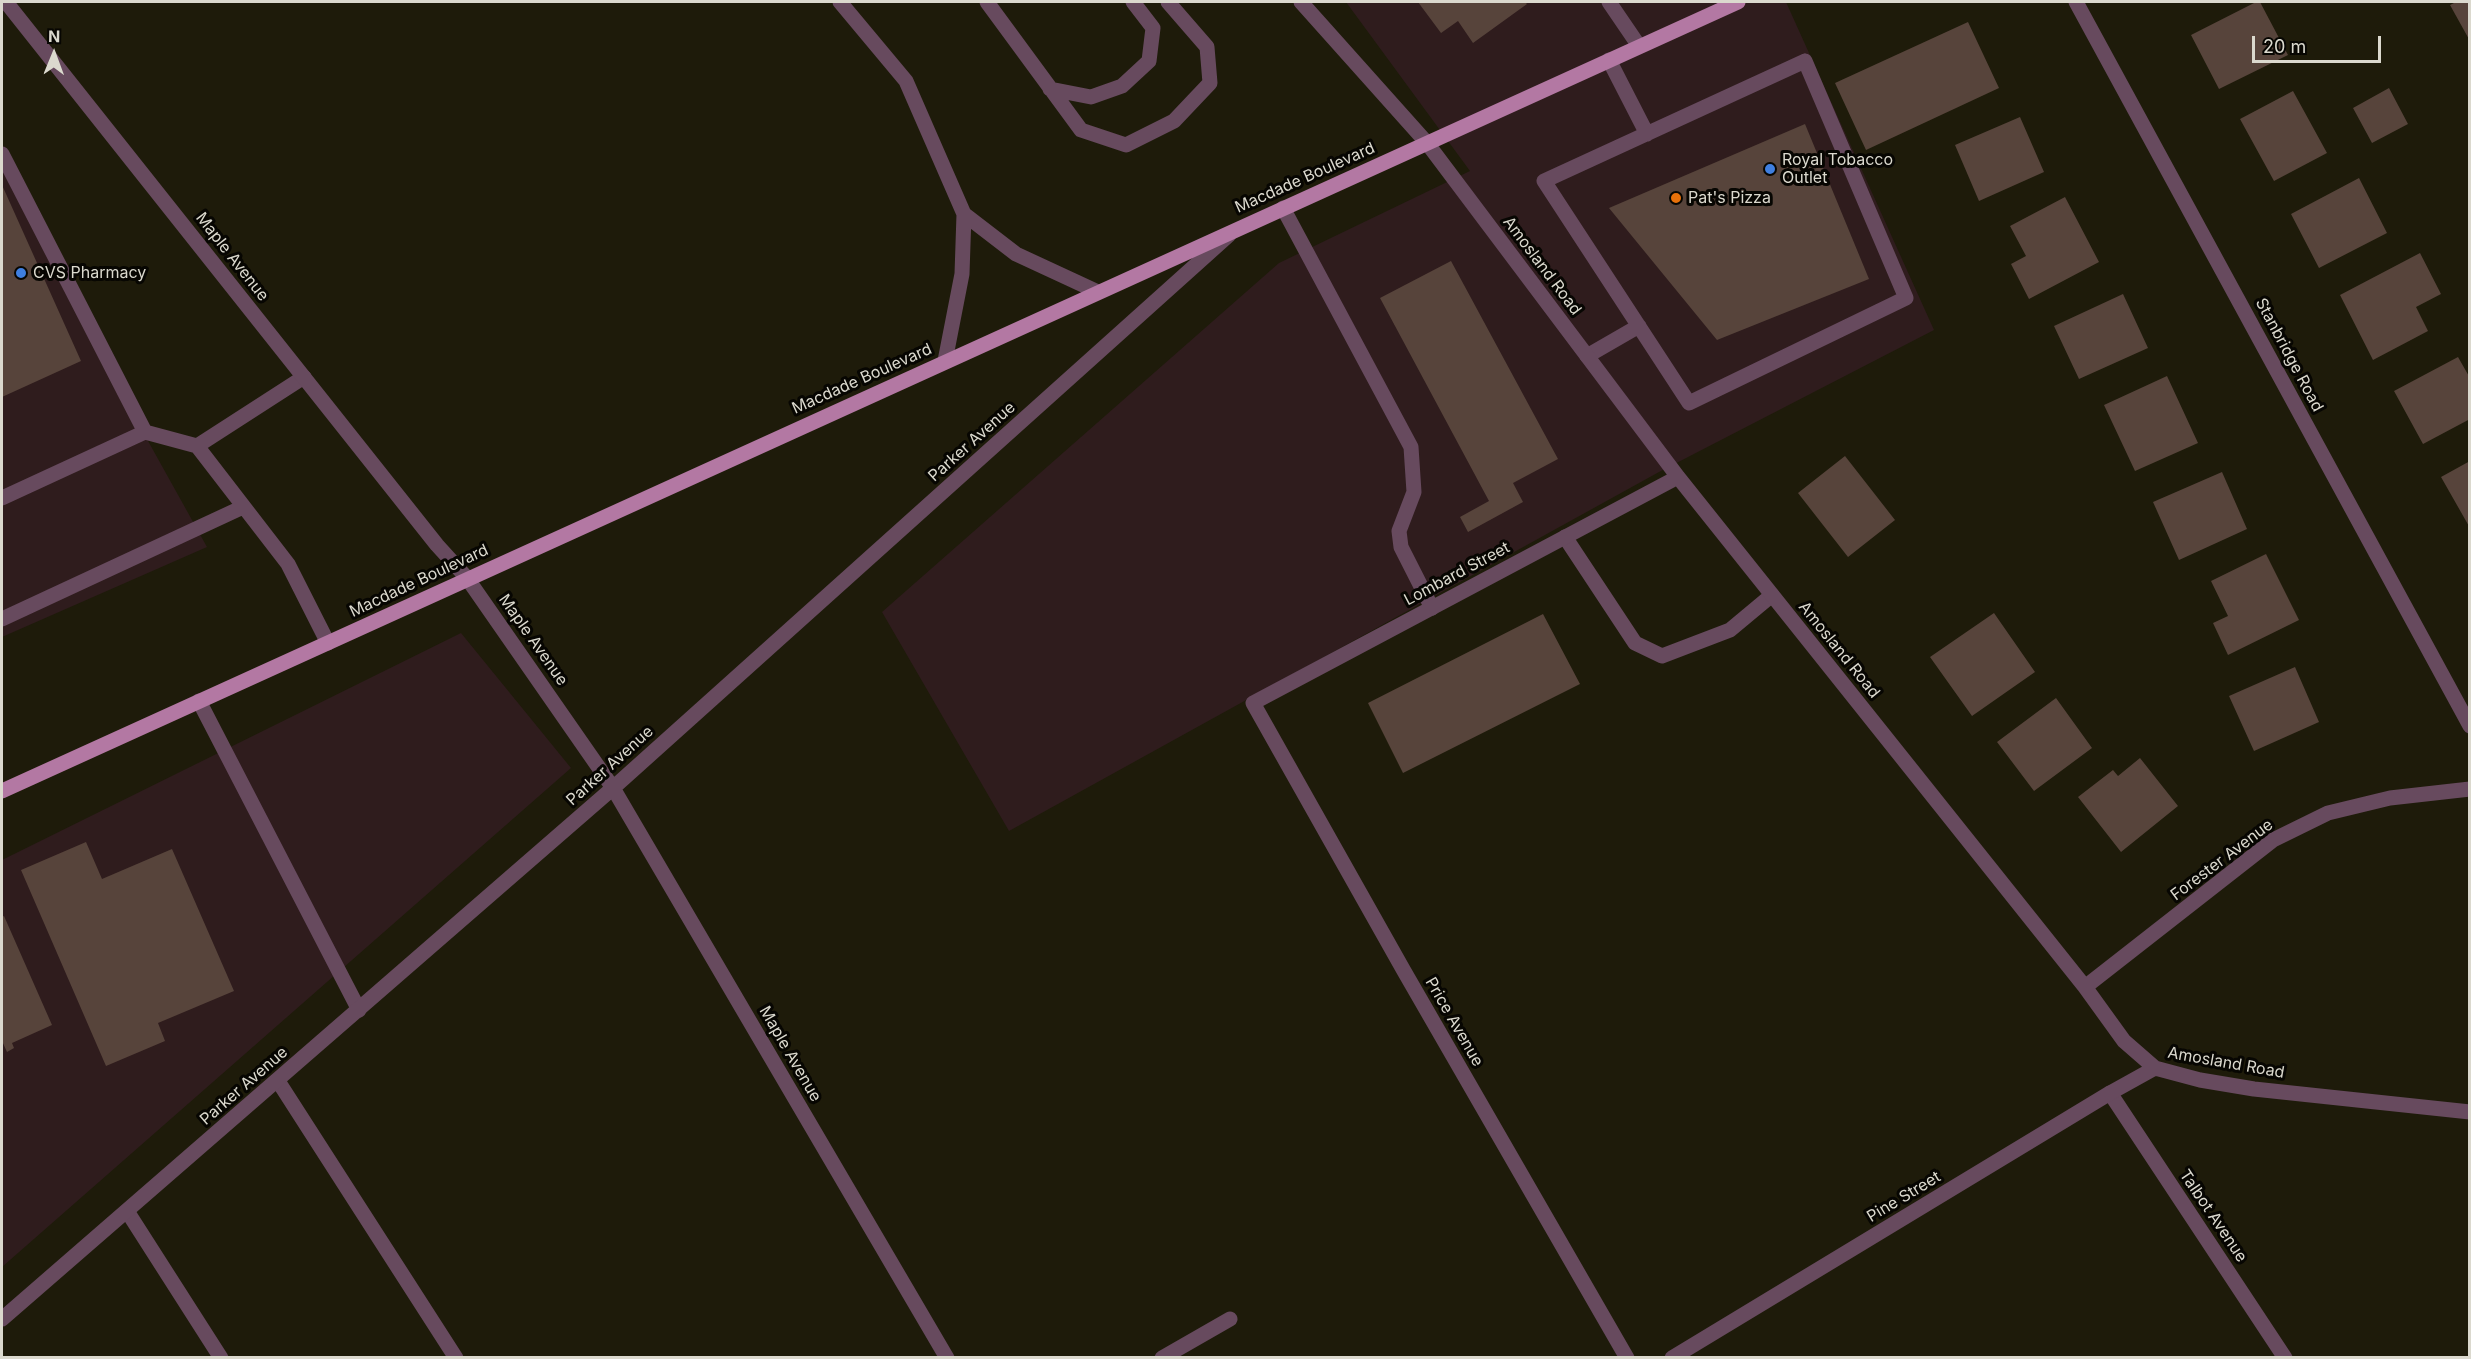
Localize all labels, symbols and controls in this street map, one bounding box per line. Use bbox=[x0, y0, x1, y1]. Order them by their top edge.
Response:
north arrow bbox=[24, 24, 84, 84]
scale bar bbox=[2255, 24, 2384, 62]
text: N bbox=[48, 26, 61, 46]
text: 20 m bbox=[2263, 36, 2306, 57]
street label: Macdade Boulevard bbox=[1232, 139, 1378, 217]
place label: Royal Tobacco Outlet bbox=[1782, 150, 1893, 188]
marker: Royal Tobacco Outlet bbox=[1763, 162, 1777, 176]
place label: Pat's Pizza bbox=[1688, 188, 1771, 208]
marker: Pat's Pizza bbox=[1669, 191, 1683, 205]
street label: Maple Avenue bbox=[191, 209, 273, 305]
street label: Amosland Road bbox=[1499, 213, 1585, 319]
place label: CVS Pharmacy bbox=[33, 263, 146, 283]
marker: CVS Pharmacy bbox=[14, 266, 28, 280]
street label: Stanbridge Road bbox=[2251, 295, 2327, 415]
street label: Macdade Boulevard bbox=[789, 340, 935, 418]
street label: Parker Avenue bbox=[925, 398, 1019, 486]
street label: Lombard Street bbox=[1401, 538, 1513, 610]
street label: Macdade Boulevard bbox=[347, 540, 491, 622]
street label: Maple Avenue bbox=[494, 591, 572, 689]
street label: Amosland Road bbox=[1794, 598, 1884, 702]
street label: Parker Avenue bbox=[563, 722, 657, 810]
street label: Forester Avenue bbox=[2167, 815, 2277, 905]
street label: Price Avenue bbox=[1421, 974, 1487, 1070]
street label: Maple Avenue bbox=[755, 1003, 825, 1105]
street label: Parker Avenue bbox=[196, 1043, 292, 1129]
street label: Amosland Road bbox=[2166, 1043, 2286, 1083]
street label: Talbot Avenue bbox=[2175, 1166, 2251, 1266]
street label: Pine Street bbox=[1864, 1168, 1944, 1226]

